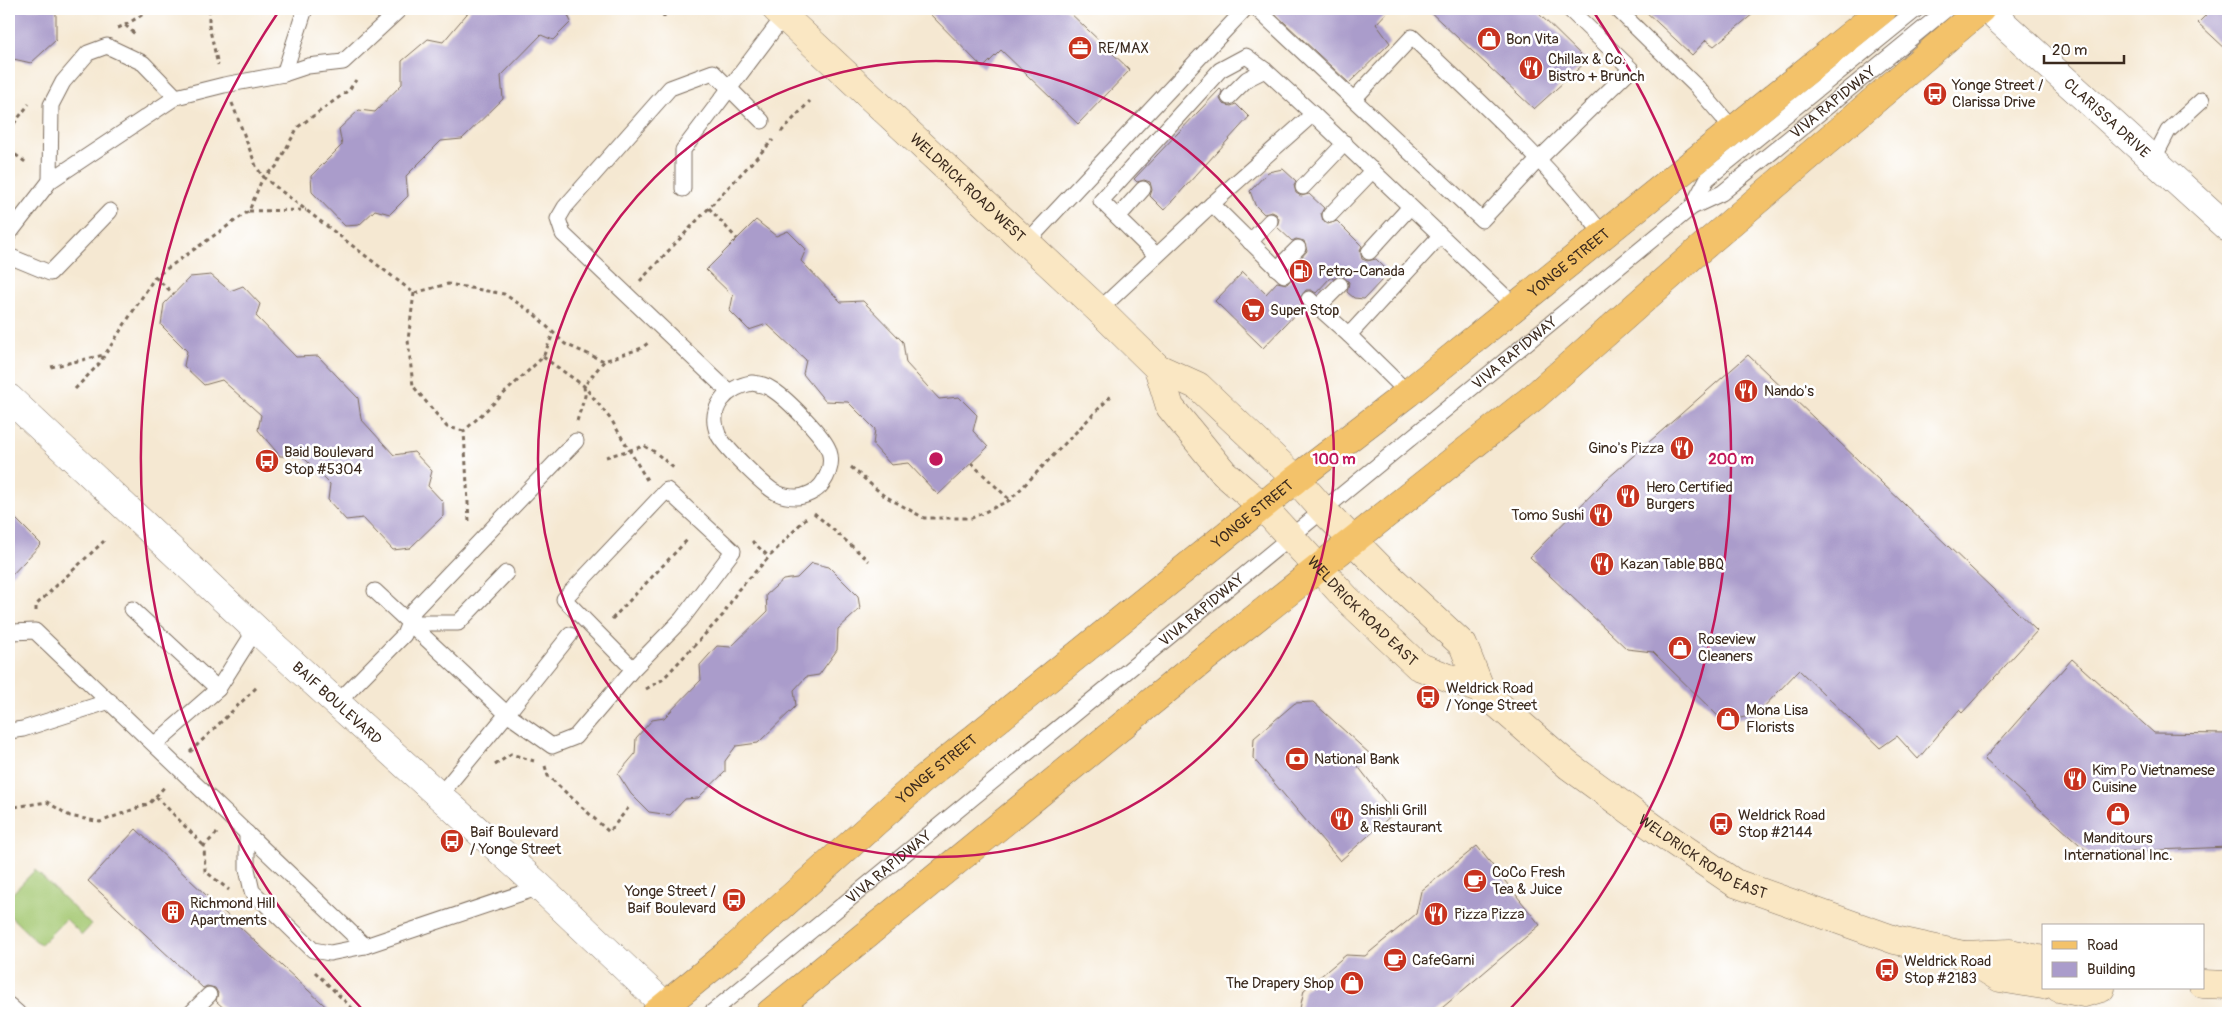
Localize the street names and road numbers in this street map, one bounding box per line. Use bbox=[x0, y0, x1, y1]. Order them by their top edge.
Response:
street label: VIVA RAPIDWAY bbox=[1787, 62, 1880, 143]
street label: CLARISSA DRIVE bbox=[2059, 74, 2154, 162]
street label: WELDRICK ROAD WEST bbox=[905, 129, 1029, 247]
street label: YONGE STREET bbox=[1524, 225, 1614, 302]
street label: VIVA RAPIDWAY bbox=[1468, 312, 1562, 394]
street label: YONGE STREET bbox=[1208, 476, 1297, 554]
street label: WELDRICK ROAD EAST bbox=[1303, 553, 1421, 671]
street label: VIVA RAPIDWAY bbox=[1155, 569, 1249, 651]
street label: BAIF BOULEVARD bbox=[288, 658, 386, 749]
street label: YONGE STREET bbox=[892, 731, 981, 809]
street label: WELDRICK ROAD EAST bbox=[1634, 811, 1769, 904]
street label: VIVA RAPIDWAY bbox=[842, 827, 936, 908]

